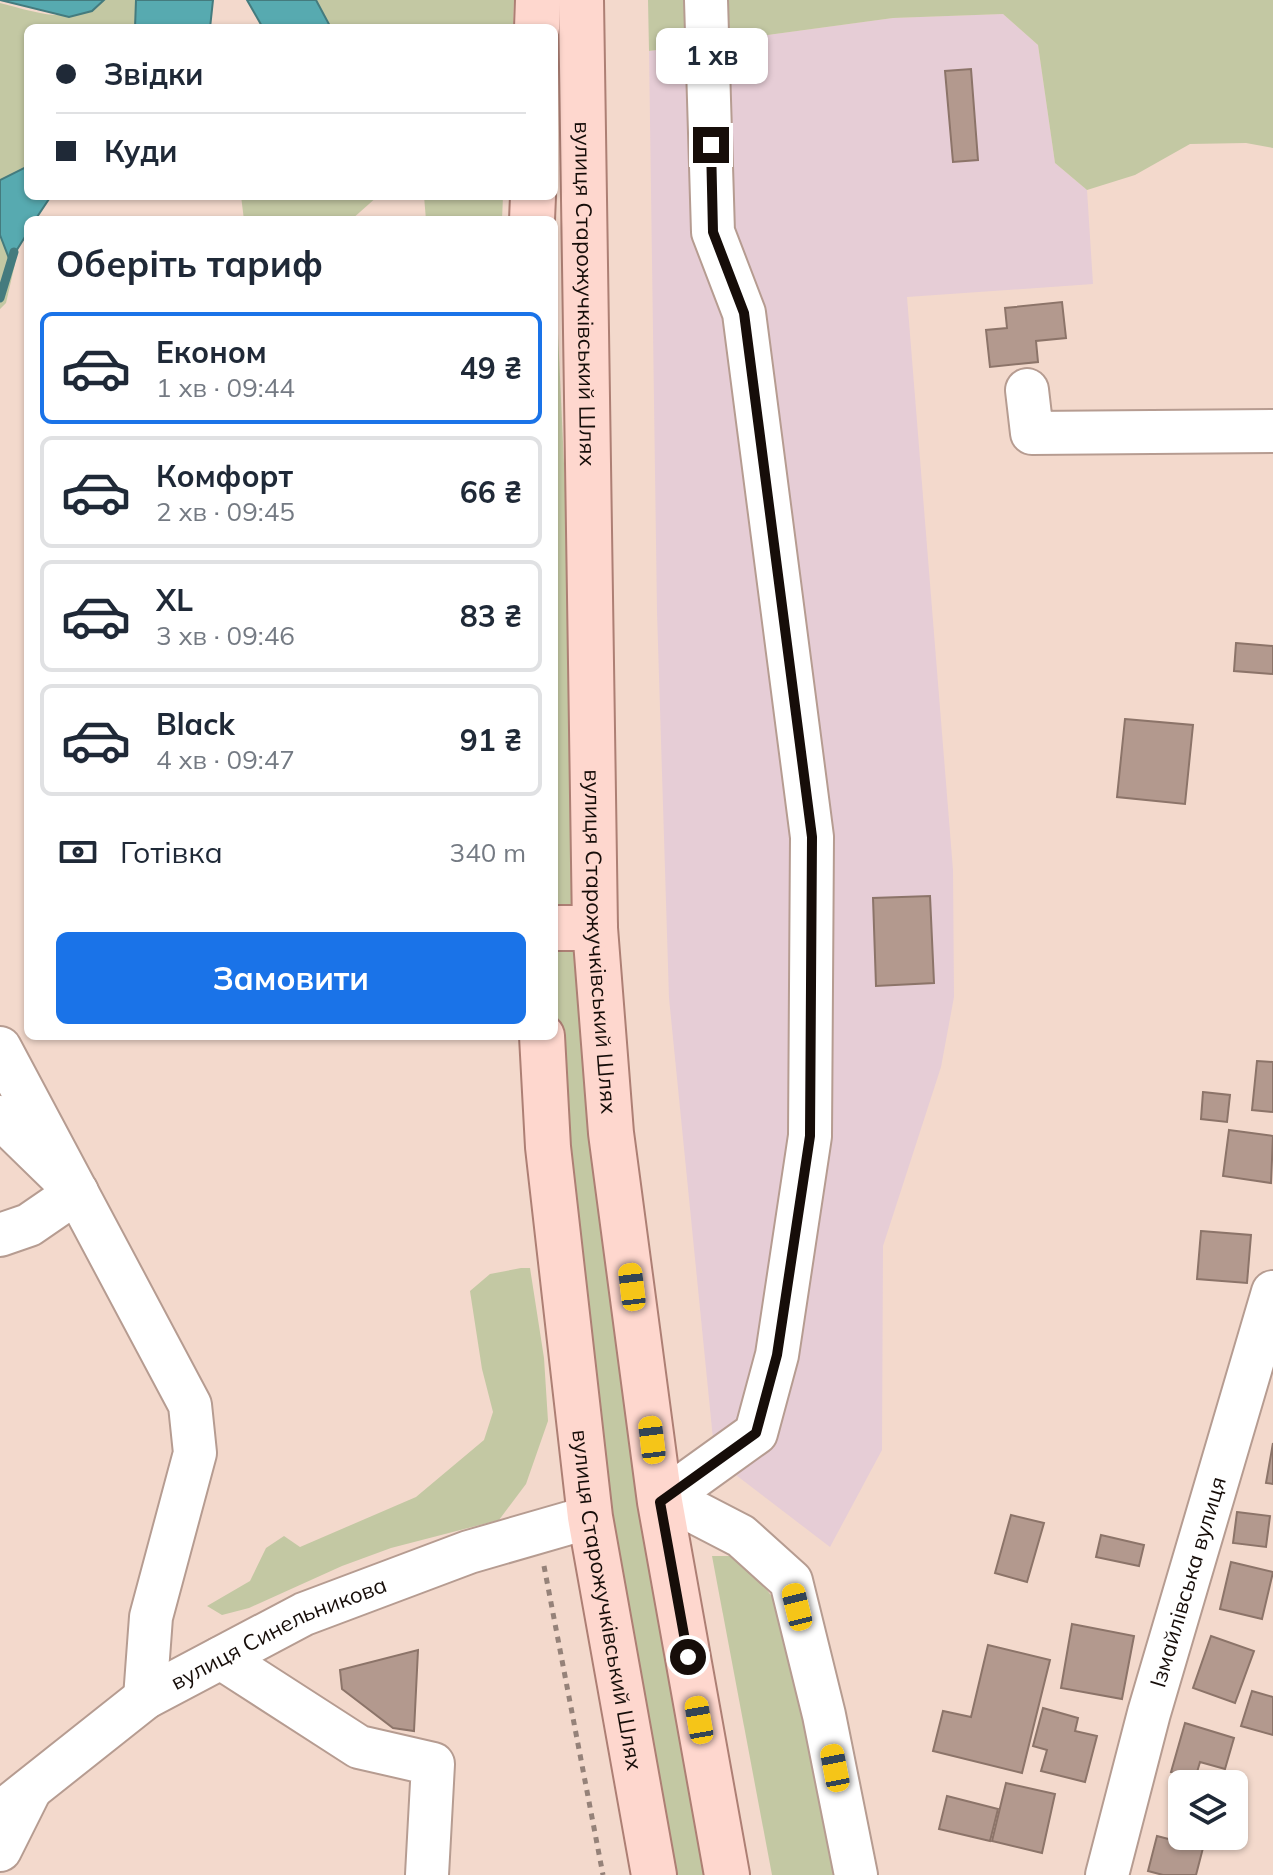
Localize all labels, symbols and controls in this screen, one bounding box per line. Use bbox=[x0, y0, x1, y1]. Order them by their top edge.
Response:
callout: 1 хв bbox=[655, 29, 767, 85]
text: 1 хв bbox=[686, 39, 738, 72]
text: Звідки bbox=[104, 55, 203, 93]
street label: вулиця Старожучківський Шлях bbox=[569, 121, 602, 467]
route end bbox=[693, 127, 729, 163]
text: Куди bbox=[104, 132, 178, 170]
text: Оберіть тариф bbox=[56, 241, 323, 286]
icon: car bbox=[60, 332, 132, 404]
text: Економ bbox=[156, 333, 267, 371]
text: 49 ₴ bbox=[460, 349, 522, 387]
text: 1 хв · 09:44 bbox=[156, 371, 295, 404]
icon: car bbox=[60, 456, 132, 528]
text: Комфорт bbox=[156, 457, 293, 495]
text: 66 ₴ bbox=[460, 473, 522, 511]
text: 2 хв · 09:45 bbox=[156, 495, 295, 528]
icon: car bbox=[60, 580, 132, 652]
text: XL bbox=[156, 581, 193, 619]
text: 83 ₴ bbox=[460, 597, 522, 635]
text: 3 хв · 09:46 bbox=[156, 619, 295, 652]
icon: car bbox=[60, 704, 132, 776]
text: Black bbox=[156, 705, 235, 743]
text: 91 ₴ bbox=[460, 721, 522, 759]
text: 4 хв · 09:47 bbox=[156, 743, 295, 776]
street label: вулиця Старожучківський Шлях bbox=[579, 769, 623, 1115]
icon: cash bbox=[56, 830, 100, 874]
text: Готівка bbox=[120, 833, 223, 871]
text: 340 m bbox=[450, 836, 526, 869]
button: Замовити bbox=[56, 932, 526, 1024]
car bbox=[617, 1262, 647, 1312]
car bbox=[637, 1415, 667, 1465]
street label: вулиця Старожучківський Шлях bbox=[566, 1428, 649, 1772]
street label: Ізмайлівська вулиця bbox=[1143, 1473, 1232, 1691]
street label: вулиця Синельникова bbox=[166, 1570, 390, 1696]
car bbox=[780, 1581, 814, 1633]
route start bbox=[670, 1639, 706, 1675]
car bbox=[683, 1694, 715, 1746]
car bbox=[819, 1742, 851, 1794]
map controls bbox=[1168, 1770, 1248, 1850]
button: layers bbox=[1168, 1770, 1248, 1850]

